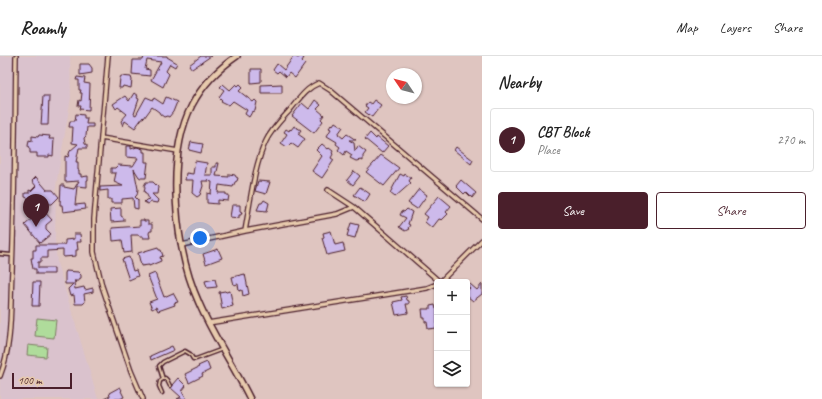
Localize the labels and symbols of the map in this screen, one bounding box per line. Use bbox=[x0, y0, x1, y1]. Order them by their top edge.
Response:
north arrow bbox=[386, 68, 422, 104]
pin: 1 bbox=[23, 194, 49, 227]
your location bbox=[190, 228, 210, 248]
scale bar bbox=[12, 371, 72, 390]

